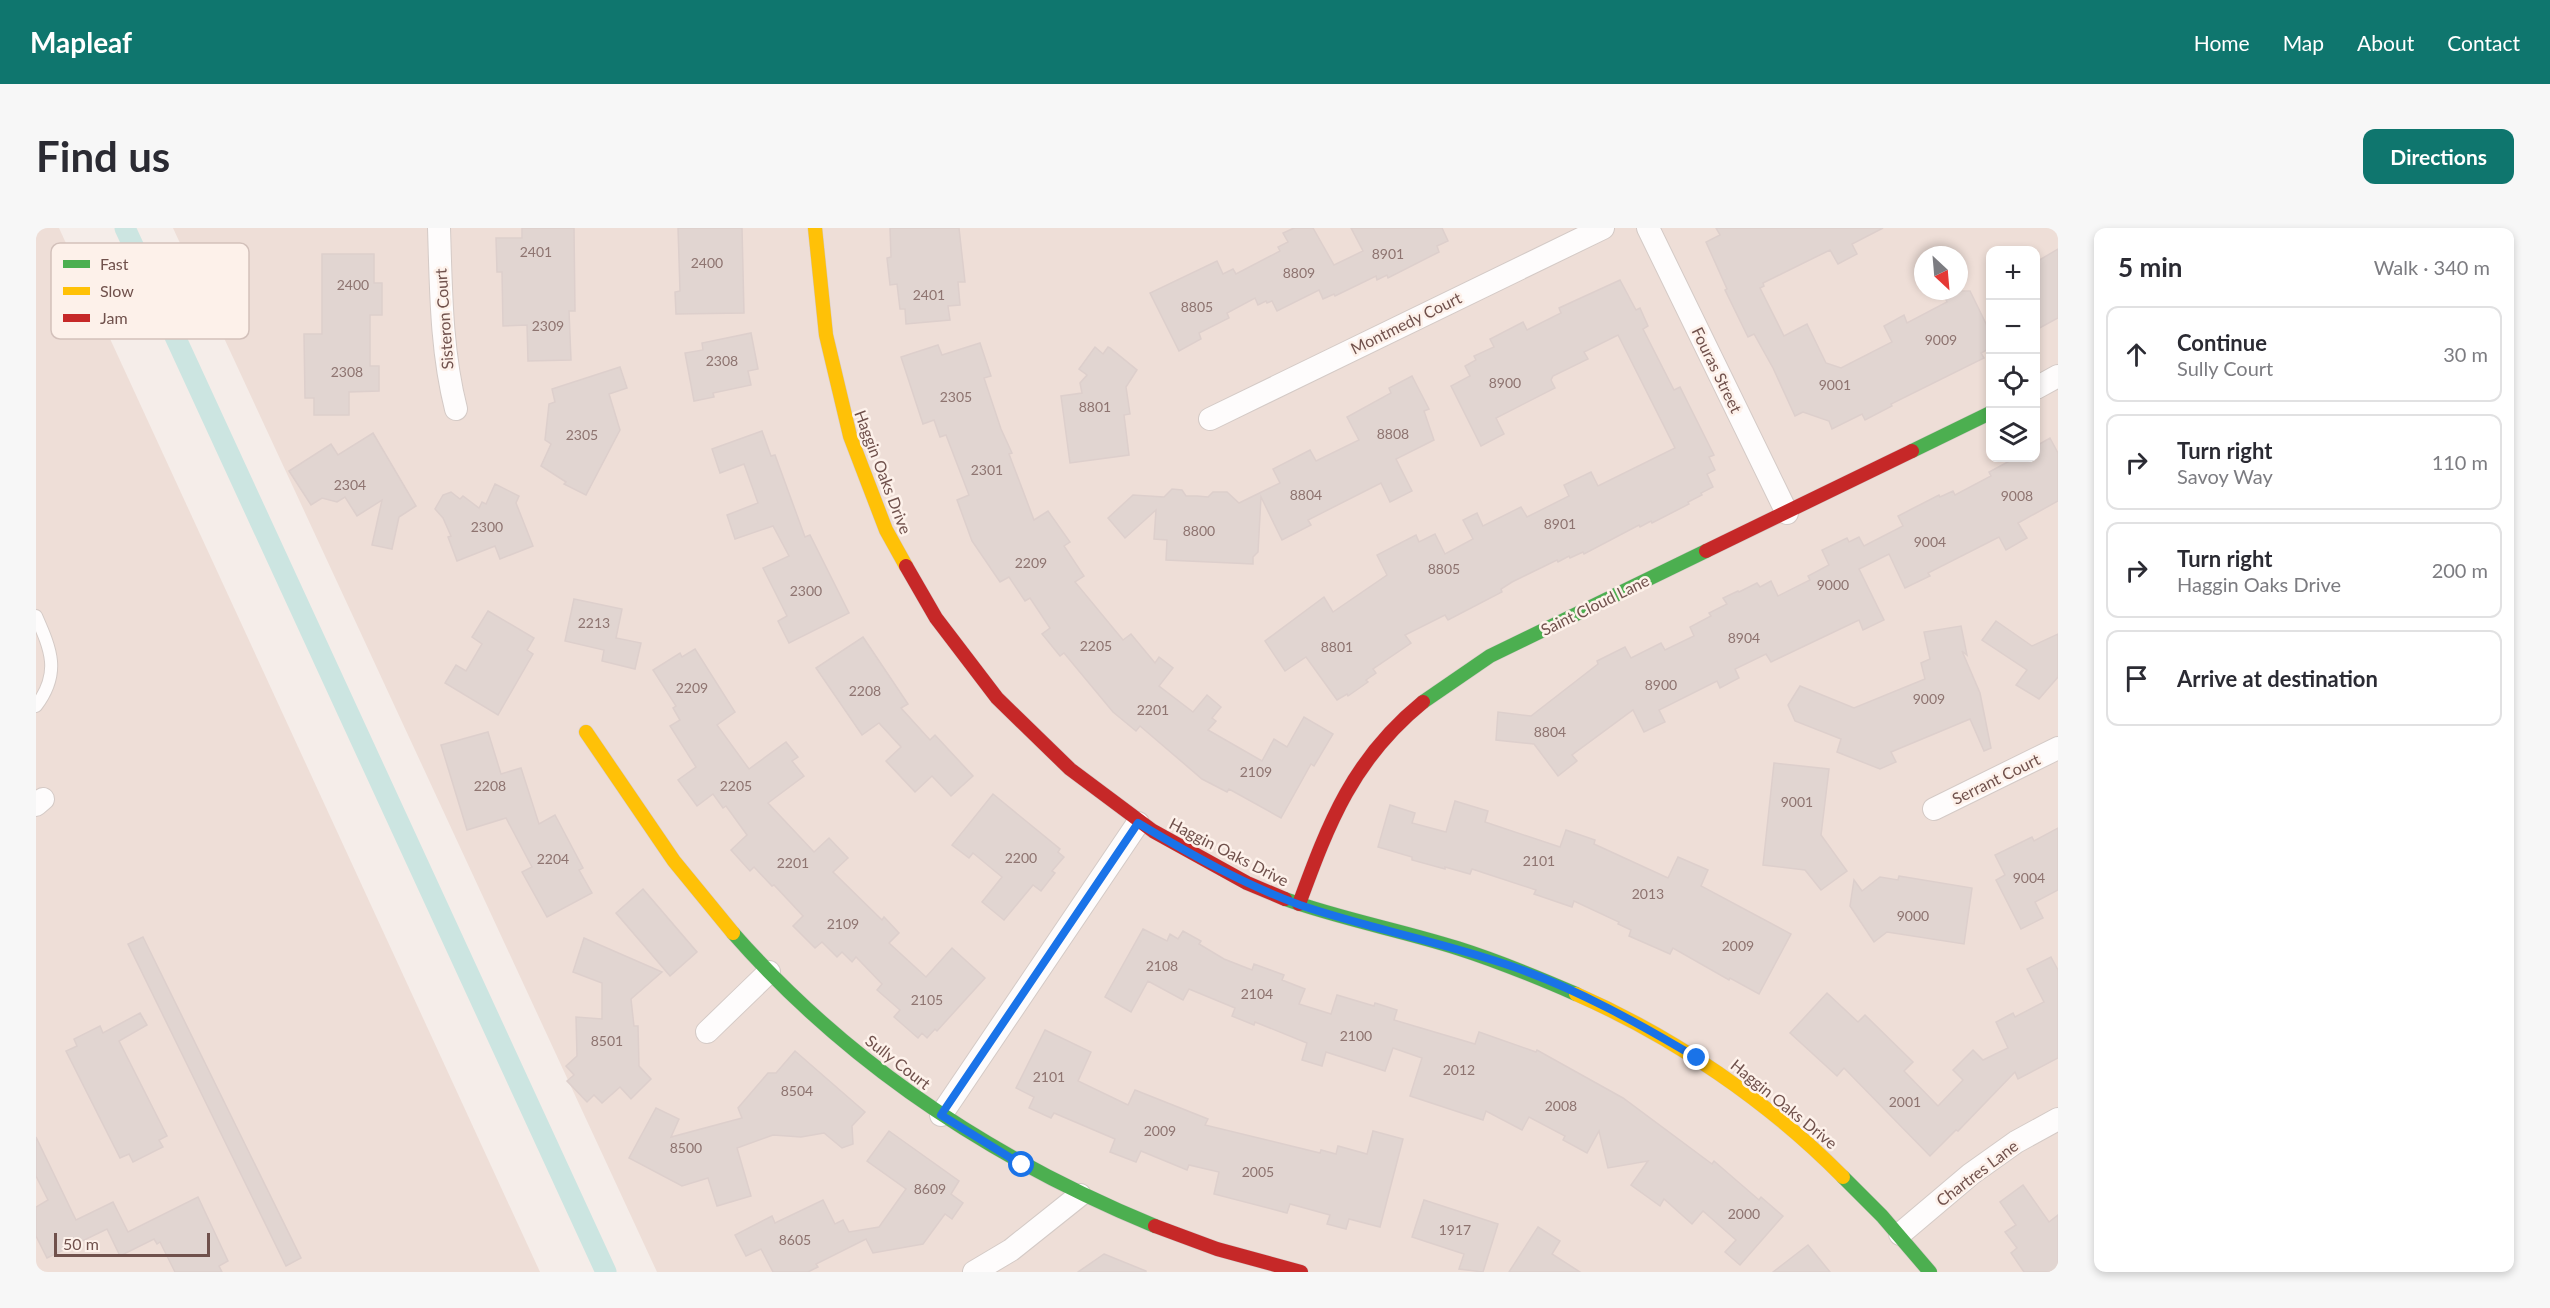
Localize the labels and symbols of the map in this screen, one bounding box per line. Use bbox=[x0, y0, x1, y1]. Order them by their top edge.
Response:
legend bbox=[51, 243, 249, 339]
house number: 2401 bbox=[520, 243, 552, 260]
house number: 8901 bbox=[1372, 245, 1404, 262]
north arrow bbox=[1914, 246, 1968, 300]
text: Fast bbox=[100, 254, 129, 273]
house number: 2400 bbox=[691, 254, 723, 271]
house number: 8809 bbox=[1283, 264, 1315, 281]
street label: Sisteron Court bbox=[430, 268, 457, 370]
house number: 2400 bbox=[337, 276, 369, 293]
text: Slow bbox=[100, 281, 134, 300]
house number: 2401 bbox=[913, 286, 945, 303]
street label: Montmedy Court bbox=[1347, 287, 1464, 358]
house number: 8805 bbox=[1181, 298, 1213, 315]
text: Jam bbox=[100, 308, 128, 327]
house number: 2309 bbox=[532, 317, 564, 334]
street label: Fouras Street bbox=[1688, 324, 1747, 416]
house number: 9009 bbox=[1925, 331, 1957, 348]
house number: 2308 bbox=[706, 352, 738, 369]
house number: 2308 bbox=[331, 363, 363, 380]
house number: 8900 bbox=[1489, 374, 1521, 391]
house number: 9001 bbox=[1819, 376, 1851, 393]
house number: 2305 bbox=[940, 388, 972, 405]
house number: 8801 bbox=[1079, 398, 1111, 415]
street label: Haggin Oaks Drive bbox=[851, 407, 916, 536]
house number: 8808 bbox=[1377, 425, 1409, 442]
house number: 2305 bbox=[566, 426, 598, 443]
house number: 2301 bbox=[971, 461, 1003, 478]
house number: 2304 bbox=[334, 476, 366, 493]
house number: 8804 bbox=[1290, 486, 1322, 503]
house number: 9008 bbox=[2001, 487, 2033, 504]
house number: 8901 bbox=[1544, 515, 1576, 532]
house number: 2300 bbox=[471, 518, 503, 535]
house number: 8800 bbox=[1183, 522, 1215, 539]
house number: 9004 bbox=[1914, 533, 1946, 550]
house number: 2209 bbox=[1015, 554, 1047, 571]
house number: 8805 bbox=[1428, 560, 1460, 577]
street label: Saint Cloud Lane bbox=[1538, 570, 1652, 639]
house number: 9000 bbox=[1817, 576, 1849, 593]
house number: 2300 bbox=[790, 582, 822, 599]
house number: 2213 bbox=[578, 614, 610, 631]
house number: 8904 bbox=[1728, 629, 1760, 646]
house number: 2205 bbox=[1080, 637, 1112, 654]
house number: 8801 bbox=[1321, 638, 1353, 655]
house number: 8900 bbox=[1645, 676, 1677, 693]
house number: 2209 bbox=[676, 679, 708, 696]
house number: 2208 bbox=[849, 682, 881, 699]
house number: 9009 bbox=[1913, 690, 1945, 707]
house number: 2201 bbox=[1137, 701, 1169, 718]
house number: 8804 bbox=[1534, 723, 1566, 740]
street label: Serrant Court bbox=[1949, 749, 2043, 808]
house number: 2109 bbox=[1240, 763, 1272, 780]
house number: 2208 bbox=[474, 777, 506, 794]
house number: 2205 bbox=[720, 777, 752, 794]
house number: 9001 bbox=[1781, 793, 1813, 810]
street label: Haggin Oaks Drive bbox=[1166, 813, 1292, 890]
house number: 2200 bbox=[1005, 849, 1037, 866]
house number: 2204 bbox=[537, 850, 569, 867]
house number: 2101 bbox=[1523, 852, 1555, 869]
house number: 2201 bbox=[777, 854, 809, 871]
house number: 9004 bbox=[2013, 869, 2045, 886]
house number: 2013 bbox=[1632, 885, 1664, 902]
house number: 9000 bbox=[1897, 907, 1929, 924]
house number: 2109 bbox=[827, 915, 859, 932]
house number: 2009 bbox=[1722, 937, 1754, 954]
house number: 2108 bbox=[1146, 957, 1178, 974]
house number: 2104 bbox=[1241, 985, 1273, 1002]
house number: 2105 bbox=[911, 991, 943, 1008]
house number: 2100 bbox=[1340, 1027, 1372, 1044]
street label: Sully Court bbox=[862, 1030, 935, 1093]
house number: 8501 bbox=[591, 1032, 623, 1049]
route end bbox=[1683, 1044, 1709, 1070]
street label: Haggin Oaks Drive bbox=[1727, 1055, 1841, 1152]
house number: 2012 bbox=[1443, 1061, 1475, 1078]
house number: 2101 bbox=[1033, 1068, 1065, 1085]
house number: 8504 bbox=[781, 1082, 813, 1099]
house number: 2001 bbox=[1889, 1093, 1921, 1110]
house number: 2008 bbox=[1545, 1097, 1577, 1114]
house number: 2009 bbox=[1144, 1122, 1176, 1139]
street label: Chartres Lane bbox=[1932, 1136, 2021, 1210]
house number: 8500 bbox=[670, 1139, 702, 1156]
route start bbox=[1008, 1151, 1034, 1177]
house number: 2005 bbox=[1242, 1163, 1274, 1180]
house number: 8609 bbox=[914, 1180, 946, 1197]
house number: 2000 bbox=[1728, 1205, 1760, 1222]
house number: 1917 bbox=[1439, 1221, 1471, 1238]
scale bar bbox=[54, 1230, 210, 1258]
house number: 8605 bbox=[779, 1231, 811, 1248]

